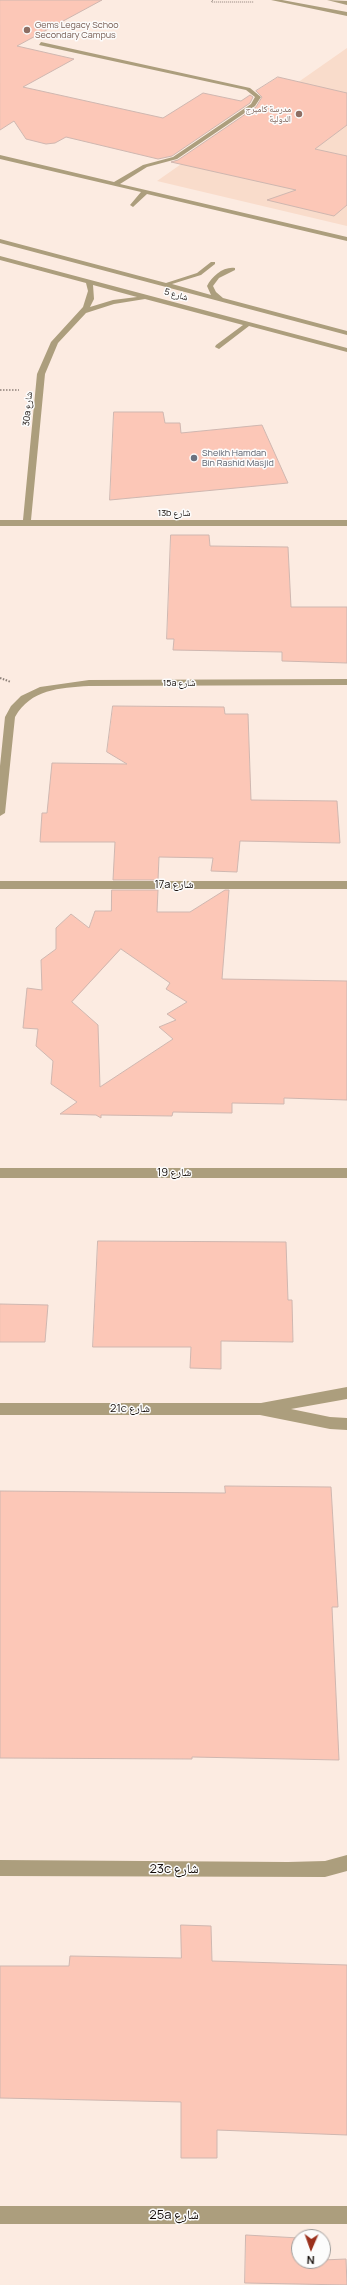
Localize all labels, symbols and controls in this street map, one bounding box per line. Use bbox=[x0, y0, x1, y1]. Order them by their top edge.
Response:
place label: Gems Legacy Schoo Secondary Campus bbox=[35, 20, 119, 41]
marker: Gems Legacy Schoo Secondary Campus bbox=[22, 25, 32, 35]
place label: مدرسة كامبرج الدولية bbox=[245, 104, 291, 125]
marker: مدرسة كامبرج الدولية bbox=[294, 109, 304, 119]
street label: شارع 5 bbox=[163, 287, 189, 303]
street label: 30a شارع bbox=[21, 391, 35, 427]
place label: Sheikh Hamdan Bin Rashid Masjid bbox=[202, 448, 274, 469]
marker: Sheikh Hamdan Bin Rashid Masjid bbox=[189, 453, 199, 463]
street label: 13b شارع bbox=[158, 508, 190, 518]
street label: 15a شارع bbox=[163, 678, 195, 688]
street label: 17a شارع bbox=[154, 878, 194, 892]
street label: شارع 19 bbox=[157, 1166, 191, 1180]
street label: 21c شارع bbox=[110, 1402, 150, 1416]
street label: 23c شارع bbox=[149, 1861, 199, 1877]
street label: 25a شارع bbox=[149, 2207, 199, 2223]
north arrow bbox=[291, 2229, 331, 2269]
text: N bbox=[306, 2253, 315, 2268]

